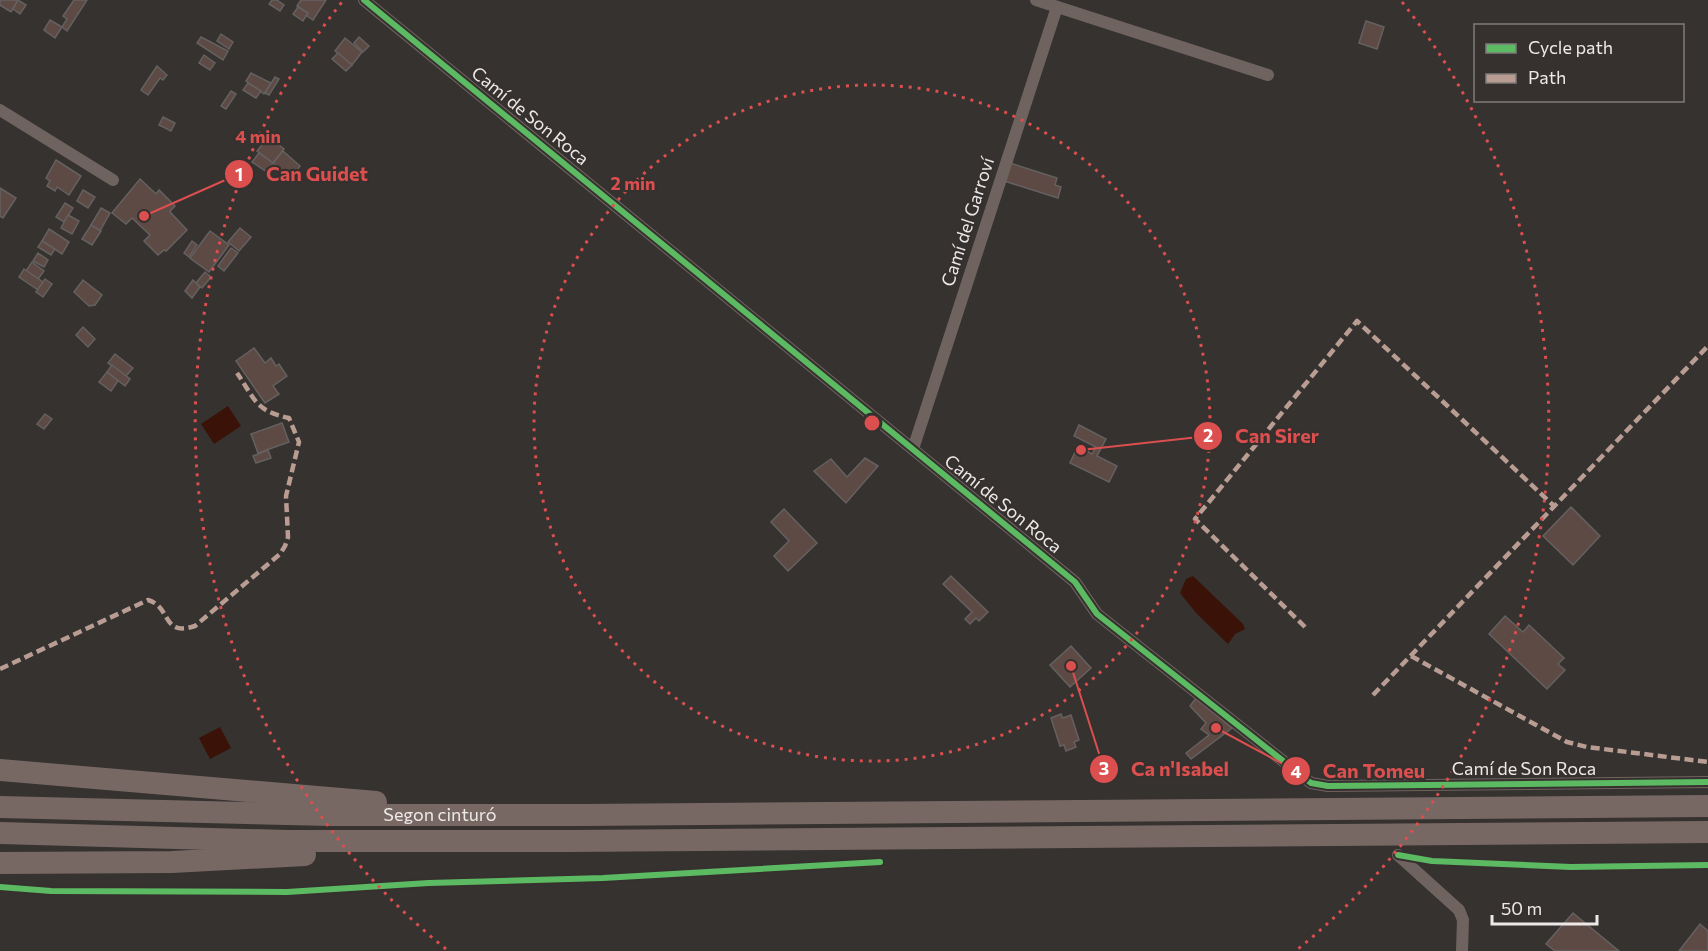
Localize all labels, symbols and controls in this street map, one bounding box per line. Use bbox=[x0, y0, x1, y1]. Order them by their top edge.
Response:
legend bbox=[1474, 24, 1684, 102]
text: Cycle path bbox=[1528, 36, 1613, 58]
street label: Camí de Son Roca bbox=[468, 61, 594, 169]
text: Path bbox=[1528, 66, 1566, 88]
text: 4 min bbox=[235, 125, 281, 147]
street label: Camí del Garroví bbox=[936, 153, 999, 289]
callout: Can Guidet bbox=[224, 155, 379, 193]
text: Can Guidet bbox=[266, 161, 368, 185]
text: 1 bbox=[235, 163, 243, 185]
text: 2 min bbox=[611, 172, 655, 194]
centre of rings bbox=[862, 413, 882, 433]
callout: Can Sirer bbox=[1193, 417, 1331, 455]
text: Can Sirer bbox=[1235, 423, 1319, 447]
text: 2 bbox=[1203, 424, 1213, 446]
street label: Camí de Son Roca bbox=[941, 449, 1067, 557]
callout: Ca n'Isabel bbox=[1089, 750, 1241, 788]
callout: Can Tomeu bbox=[1281, 752, 1437, 790]
text: Ca n'Isabel bbox=[1131, 756, 1229, 780]
text: 3 bbox=[1099, 757, 1109, 779]
street label: Camí de Son Roca bbox=[1452, 757, 1596, 779]
text: Can Tomeu bbox=[1323, 758, 1425, 782]
text: 4 bbox=[1290, 760, 1302, 782]
street label: Segon cinturó bbox=[383, 803, 496, 825]
scale bar bbox=[1492, 888, 1597, 926]
text: 50 m bbox=[1501, 897, 1542, 919]

